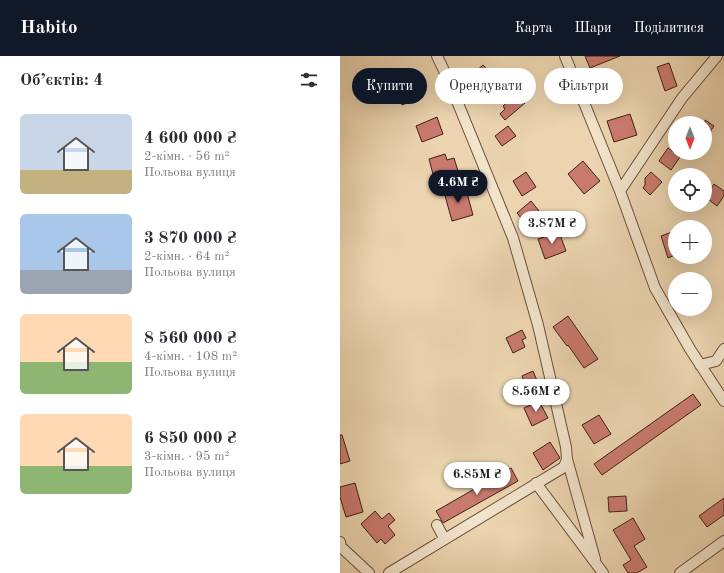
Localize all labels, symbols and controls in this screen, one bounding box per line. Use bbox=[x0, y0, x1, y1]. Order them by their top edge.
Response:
text: Habito bbox=[20, 19, 77, 38]
text: Карта bbox=[515, 21, 553, 35]
text: Шари bbox=[575, 21, 612, 35]
text: Поділитися bbox=[634, 21, 704, 35]
chip: Купити bbox=[352, 68, 427, 104]
chip: Орендувати bbox=[435, 68, 536, 104]
chip: Фільтри bbox=[544, 68, 623, 104]
icon: filters bbox=[298, 69, 320, 91]
text: Об’єктів: 4 bbox=[20, 72, 103, 89]
north arrow bbox=[668, 116, 712, 160]
map controls bbox=[668, 116, 712, 316]
icon: home bbox=[52, 130, 100, 178]
text: 4 600 000 ₴ bbox=[144, 130, 237, 147]
text: 2-кімн. · 56 m² bbox=[144, 150, 230, 163]
text: Польова вулиця bbox=[144, 166, 236, 179]
button: locate bbox=[668, 168, 712, 212]
pin: 4.6M ₴ bbox=[425, 170, 491, 204]
text: 4.6M ₴ bbox=[437, 176, 479, 189]
pin: 3.87M ₴ bbox=[515, 211, 589, 245]
text: 3.87M ₴ bbox=[528, 217, 576, 230]
button: + bbox=[668, 220, 712, 264]
icon: home bbox=[52, 230, 100, 278]
text: 3 870 000 ₴ bbox=[144, 230, 237, 247]
text: 2-кімн. · 64 m² bbox=[144, 250, 230, 263]
text: Польова вулиця bbox=[144, 266, 236, 279]
button: − bbox=[668, 272, 712, 316]
icon: home bbox=[52, 330, 100, 378]
text: 8 560 000 ₴ bbox=[144, 330, 237, 347]
text: 4-кімн. · 108 m² bbox=[144, 350, 237, 363]
text: Польова вулиця bbox=[144, 366, 236, 379]
pin: 8.56M ₴ bbox=[499, 379, 573, 413]
text: 8.56M ₴ bbox=[512, 385, 560, 398]
icon: home bbox=[52, 430, 100, 478]
text: 6 850 000 ₴ bbox=[144, 430, 237, 447]
text: 3-кімн. · 95 m² bbox=[144, 450, 230, 463]
pin: 6.85M ₴ bbox=[440, 462, 514, 496]
text: Польова вулиця bbox=[144, 466, 236, 479]
text: 6.85M ₴ bbox=[453, 468, 501, 481]

